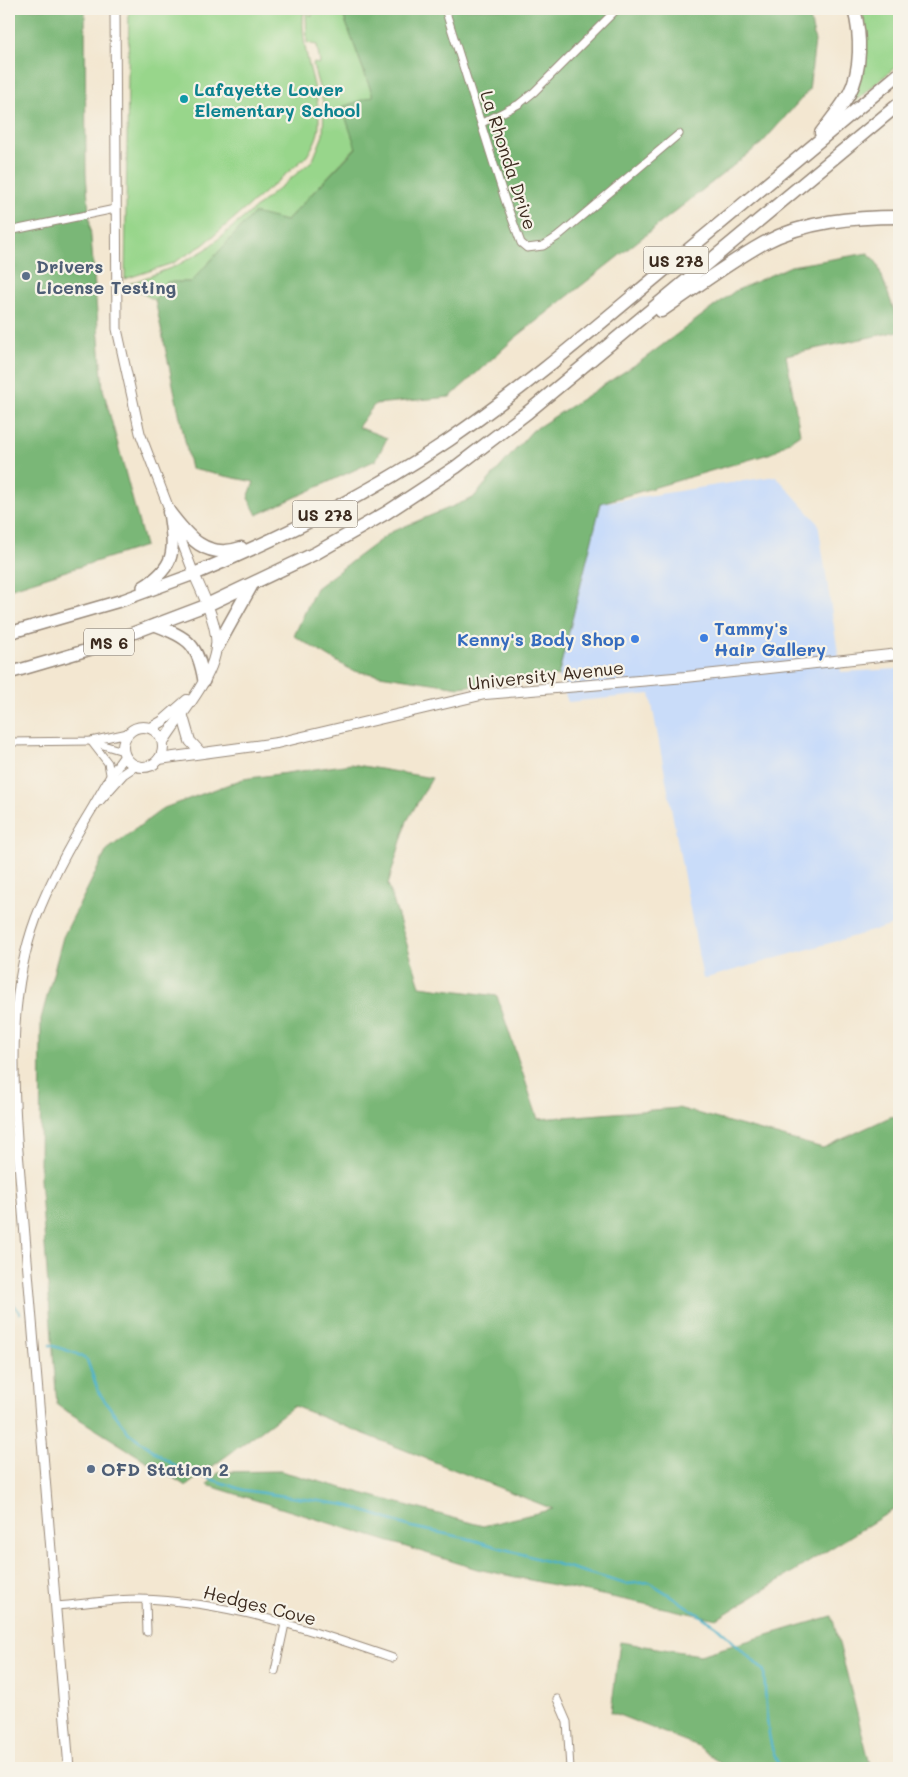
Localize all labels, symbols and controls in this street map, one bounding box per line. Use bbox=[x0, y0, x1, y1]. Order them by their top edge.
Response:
place label: Lafayette Lower Elementary School bbox=[194, 77, 360, 122]
street label: La Rhonda Drive bbox=[475, 87, 543, 233]
marker: Lafayette Lower Elementary School bbox=[178, 93, 190, 105]
road number: US 278 bbox=[644, 246, 708, 274]
place label: Drivers License Testing bbox=[36, 254, 176, 299]
marker: Drivers License Testing bbox=[20, 270, 32, 282]
road number: US 278 bbox=[292, 500, 358, 528]
place label: Tammy's Hair Gallery bbox=[714, 616, 826, 661]
place label: Kenny's Body Shop bbox=[457, 627, 625, 651]
road number: MS 6 bbox=[84, 628, 134, 656]
marker: Tammy's Hair Gallery bbox=[698, 632, 710, 644]
marker: Kenny's Body Shop bbox=[629, 633, 641, 645]
street label: University Avenue bbox=[467, 655, 625, 695]
place label: OFD Station 2 bbox=[101, 1457, 229, 1481]
marker: OFD Station 2 bbox=[85, 1463, 97, 1475]
street label: Hedges Cove bbox=[201, 1579, 319, 1631]

